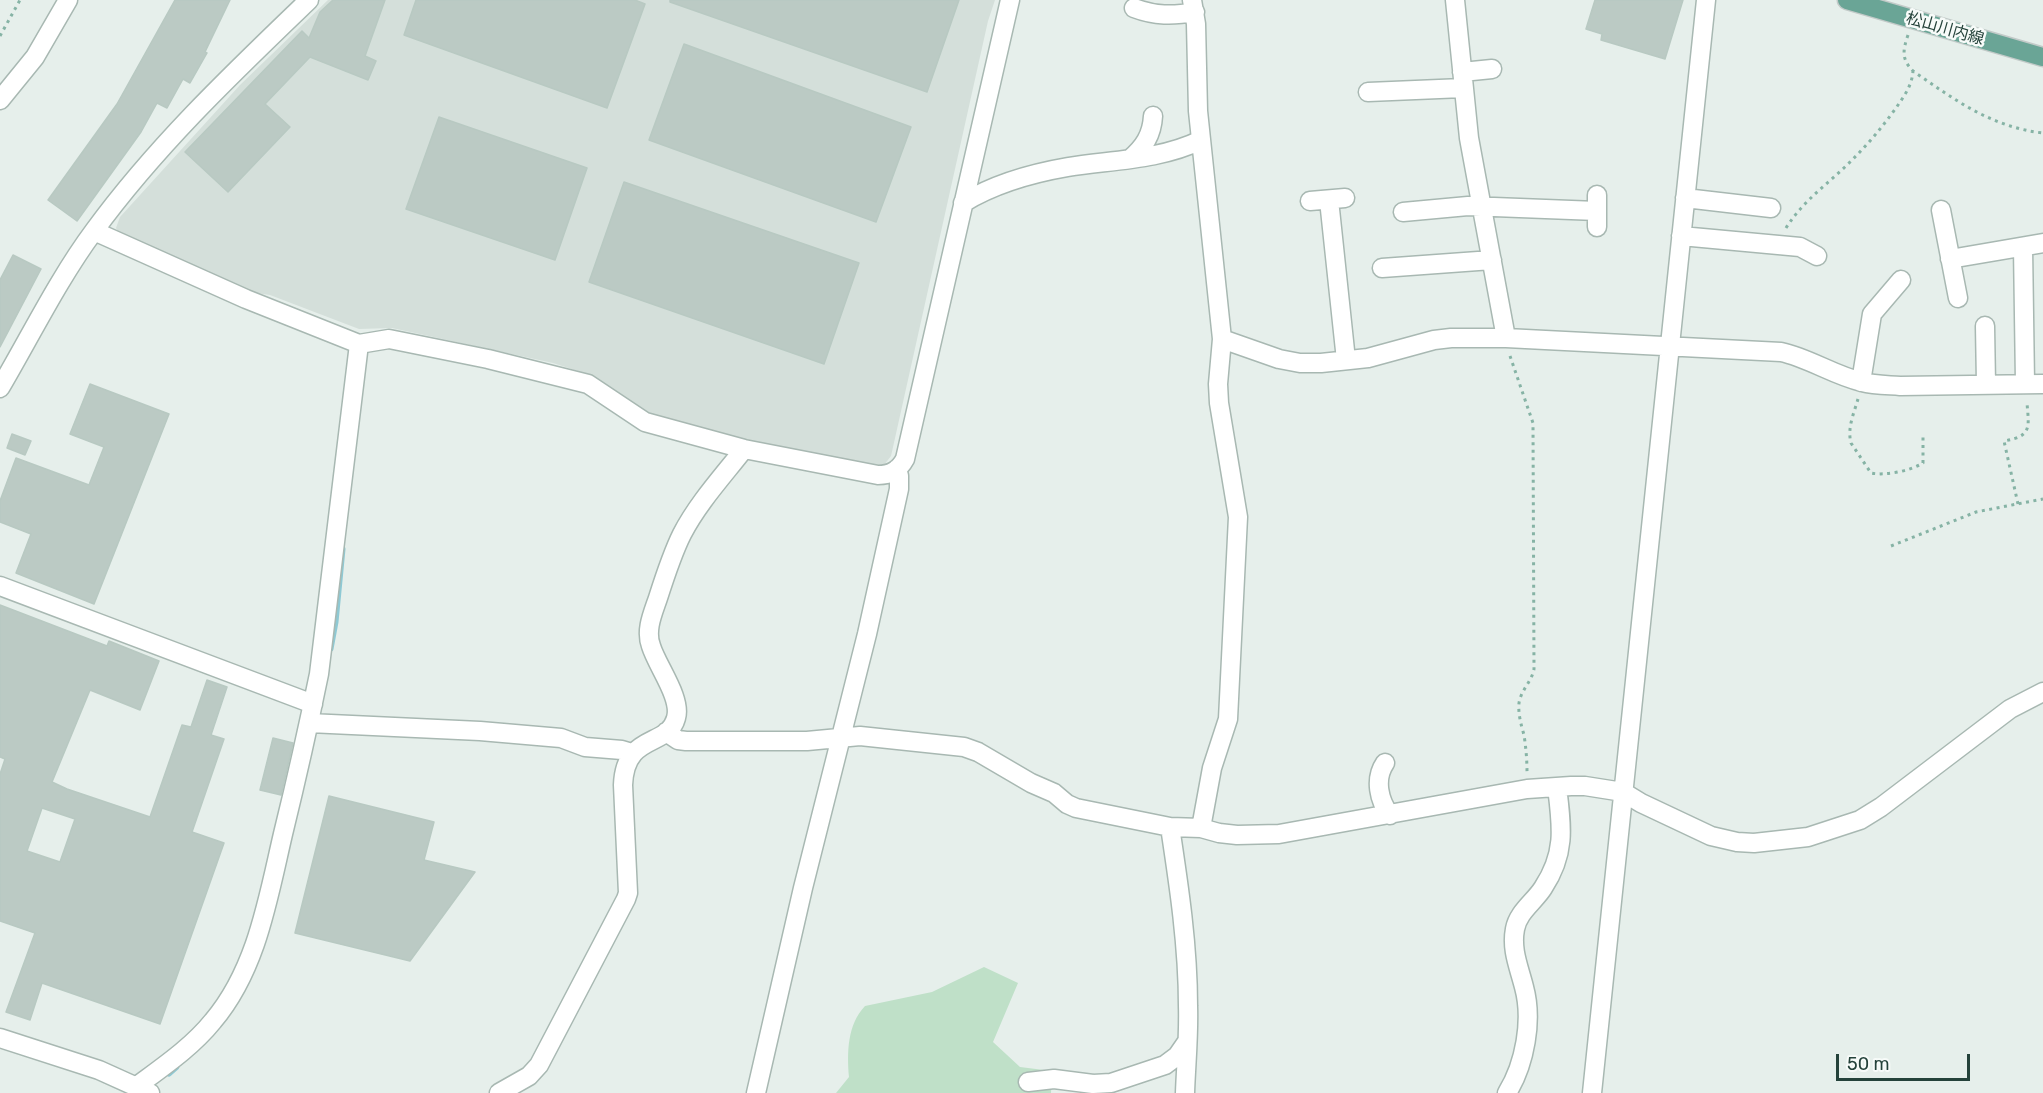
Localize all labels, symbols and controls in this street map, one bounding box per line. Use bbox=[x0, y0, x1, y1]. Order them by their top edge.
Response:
street label: 松山川内線 bbox=[1904, 9, 1986, 49]
scale bar bbox=[1839, 1042, 1972, 1080]
text: 50 m bbox=[1847, 1053, 1890, 1075]

